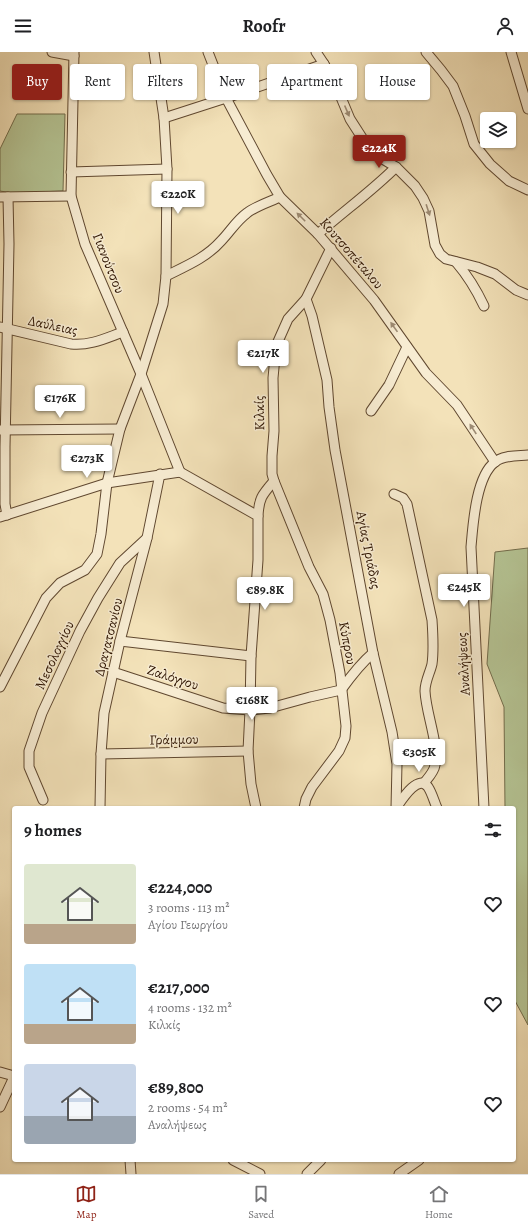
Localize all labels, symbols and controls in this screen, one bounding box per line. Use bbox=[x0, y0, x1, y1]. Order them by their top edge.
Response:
text: Roofr bbox=[242, 14, 286, 38]
icon: menu bbox=[12, 15, 34, 37]
icon: person bbox=[494, 15, 516, 37]
chip: Buy bbox=[12, 64, 62, 100]
chip: Rent bbox=[70, 64, 125, 100]
chip: Filters bbox=[133, 64, 197, 100]
chip: New bbox=[205, 64, 259, 100]
chip: Apartment bbox=[267, 64, 357, 100]
chip: House bbox=[365, 64, 430, 100]
one-way arrow bbox=[344, 106, 350, 117]
map controls bbox=[480, 112, 516, 148]
button: layers bbox=[480, 112, 516, 148]
pin: €224K bbox=[351, 135, 407, 169]
text: €224K bbox=[362, 139, 396, 156]
pin: €220K bbox=[150, 181, 206, 215]
text: €220K bbox=[160, 185, 196, 202]
one-way arrow bbox=[425, 205, 431, 217]
one-way arrow bbox=[296, 212, 306, 222]
street label: Κουτσοπέταλου bbox=[315, 214, 388, 293]
street label: Γιανούτσου bbox=[88, 230, 129, 296]
street label: Δαύλειας bbox=[26, 311, 79, 340]
one-way arrow bbox=[390, 322, 398, 333]
pin: €217K bbox=[235, 340, 291, 374]
text: €217K bbox=[247, 344, 279, 361]
pin: €176K bbox=[32, 385, 88, 419]
text: €176K bbox=[44, 389, 76, 406]
street label: Κιλκίς bbox=[250, 395, 269, 431]
one-way arrow bbox=[470, 424, 477, 435]
pin: €273K bbox=[59, 445, 115, 479]
text: €273K bbox=[70, 449, 104, 466]
street label: Αγίας Τριάδας bbox=[351, 508, 385, 591]
pin: €245K bbox=[436, 574, 492, 608]
pin: €89.8K bbox=[232, 577, 298, 611]
text: €245K bbox=[447, 578, 481, 595]
text: €89.8K bbox=[246, 581, 284, 598]
street label: Δραγατσανίου bbox=[90, 596, 127, 678]
street label: Μεσολογγίου bbox=[30, 618, 79, 693]
street label: Κύπρου bbox=[334, 620, 361, 666]
street label: Αναλήψεως bbox=[452, 632, 475, 697]
street label: Ζαλόγγου bbox=[145, 660, 201, 695]
pin: €168K bbox=[224, 687, 280, 721]
text: €168K bbox=[236, 691, 268, 708]
street label: Γράμμου bbox=[149, 730, 199, 749]
pin: €305K bbox=[391, 739, 447, 773]
text: €305K bbox=[402, 743, 436, 760]
text: 9 homes bbox=[24, 819, 82, 842]
icon: filters bbox=[482, 819, 504, 841]
text: €224,000 bbox=[148, 876, 212, 899]
icon: home bbox=[56, 880, 104, 928]
icon: heart bbox=[482, 893, 504, 915]
text: 3 rooms · 113 m² bbox=[148, 899, 230, 916]
text: Αγίου Γεωργίου bbox=[148, 916, 228, 933]
text: €217,000 bbox=[148, 976, 210, 999]
icon: home bbox=[56, 980, 104, 1028]
icon: heart bbox=[482, 993, 504, 1015]
text: 4 rooms · 132 m² bbox=[148, 999, 232, 1016]
text: Κιλκίς bbox=[148, 1016, 180, 1033]
text: €89,800 bbox=[148, 1076, 204, 1099]
icon: home bbox=[56, 1080, 104, 1128]
icon: heart bbox=[482, 1093, 504, 1115]
text: 2 rooms · 54 m² bbox=[148, 1099, 227, 1116]
text: Αναλήψεως bbox=[148, 1116, 207, 1133]
tab: Map bbox=[75, 1183, 97, 1222]
tab: Saved bbox=[248, 1183, 274, 1222]
tab: Home bbox=[425, 1183, 453, 1222]

